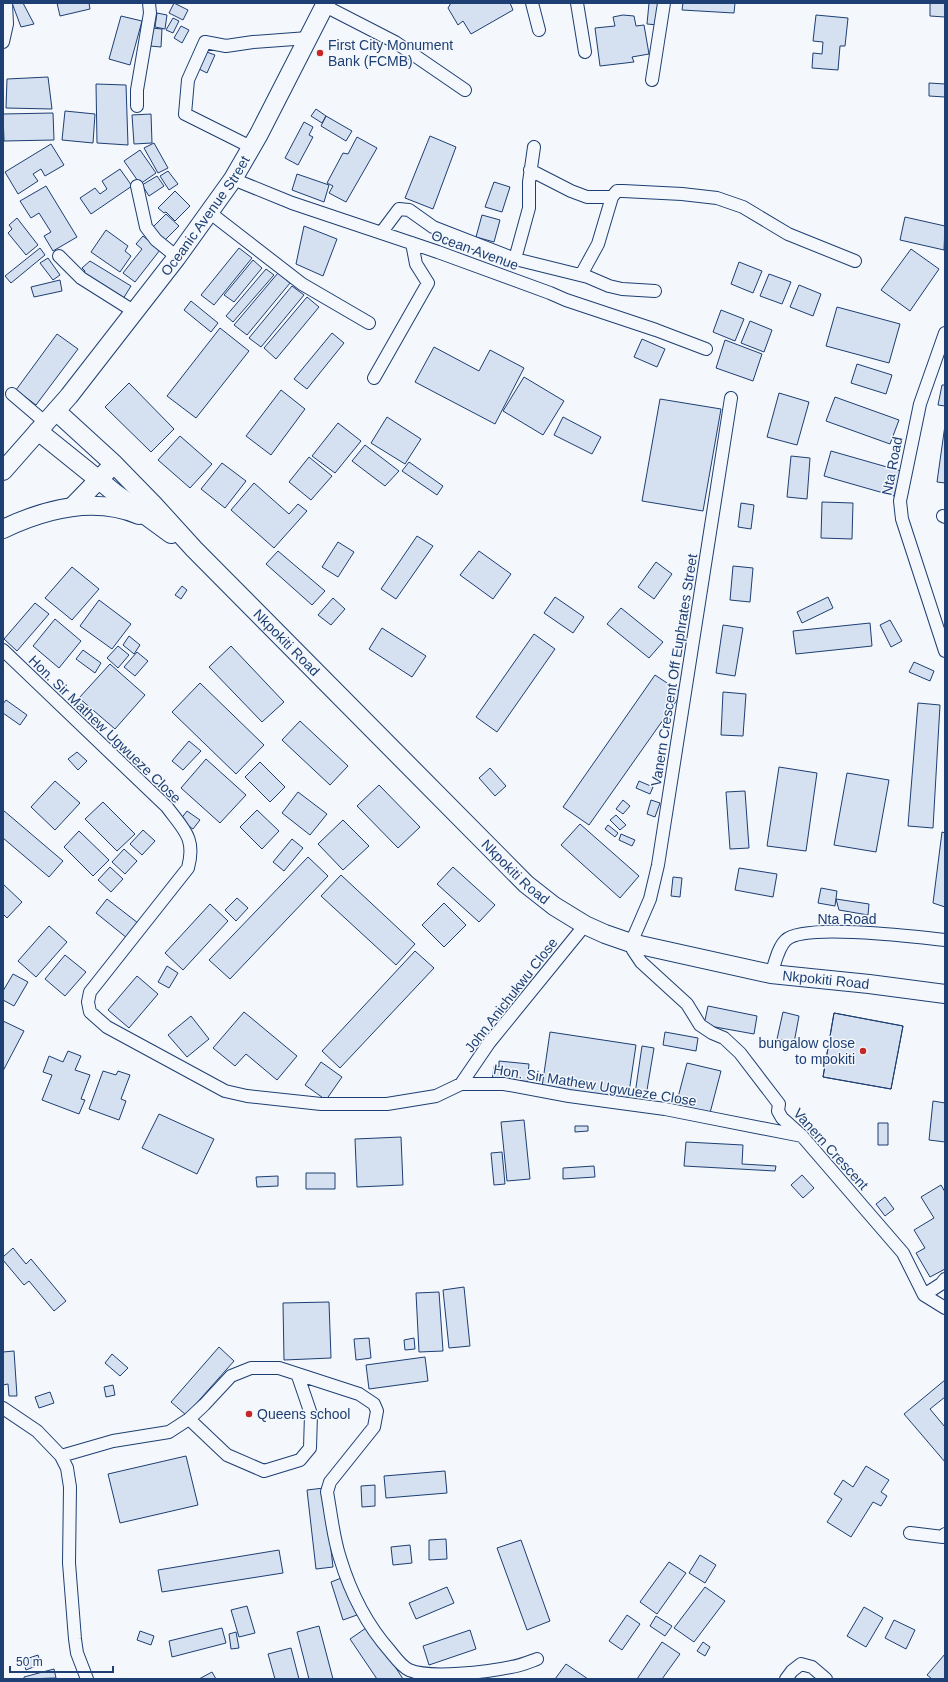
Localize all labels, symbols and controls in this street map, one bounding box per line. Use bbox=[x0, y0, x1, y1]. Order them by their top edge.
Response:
place label: First City Monument Bank (FCMB) bbox=[328, 37, 453, 69]
marker: First City Monument Bank (FCMB) bbox=[315, 48, 325, 58]
street label: Oceanic Avenue Street bbox=[158, 153, 253, 279]
street label: Ocean Avenue bbox=[429, 227, 521, 273]
street label: Nta Road bbox=[879, 435, 905, 497]
street label: Vanern Crescent Off Euphrates Street bbox=[648, 552, 700, 787]
street label: Nkpokiti Road bbox=[250, 606, 323, 679]
street label: Hon. Sir Mathew Ugwueze Close bbox=[26, 652, 185, 806]
street label: Nkpokiti Road bbox=[478, 836, 553, 907]
street label: Nta Road bbox=[817, 911, 877, 927]
street label: John Anichukwu Close bbox=[461, 934, 561, 1055]
street label: Nkpokiti Road bbox=[782, 967, 870, 992]
place label: bungalow close to mpokiti bbox=[758, 1035, 855, 1067]
marker: bungalow close to mpokiti bbox=[858, 1046, 868, 1056]
street label: Hon. Sir Mathew Ugwueze Close bbox=[492, 1061, 698, 1109]
street label: Vanern Crescent bbox=[790, 1105, 872, 1193]
place label: Queens school bbox=[257, 1406, 350, 1422]
marker: Queens school bbox=[244, 1409, 254, 1419]
scale bar bbox=[10, 1648, 113, 1674]
text: 50 m bbox=[16, 1655, 43, 1669]

